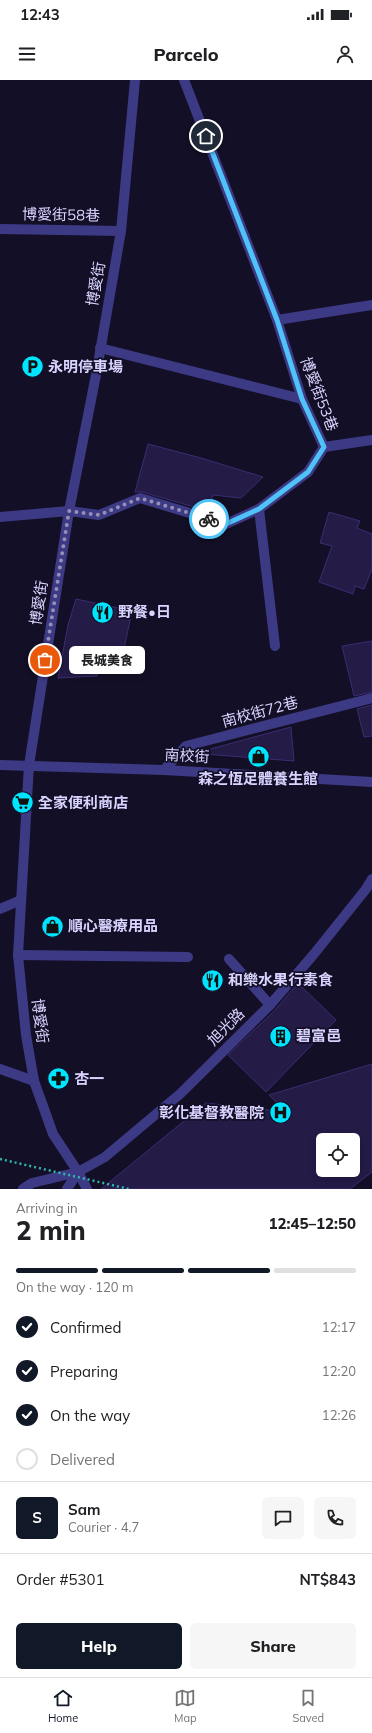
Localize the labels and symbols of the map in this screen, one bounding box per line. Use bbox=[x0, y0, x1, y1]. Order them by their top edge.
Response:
pin bbox=[189, 119, 223, 153]
street label: 博愛街58巷 bbox=[22, 204, 100, 225]
street label: 博愛街 bbox=[82, 260, 109, 308]
parking icon: 永明停車場 bbox=[19, 354, 45, 380]
street label: 博愛街53巷 bbox=[297, 354, 342, 434]
place label: 永明停車場 bbox=[48, 357, 123, 376]
courier bbox=[189, 499, 229, 539]
street label: 博愛街 bbox=[26, 579, 51, 627]
restaurant icon: 野餐•日 bbox=[89, 599, 115, 625]
place label: 野餐•日 bbox=[118, 602, 171, 621]
pin bbox=[28, 643, 62, 677]
callout: 長城美食 bbox=[69, 646, 145, 674]
street label: 南校街72巷 bbox=[220, 692, 300, 731]
shop icon: 森之恆足體養生館 bbox=[245, 743, 271, 769]
street label: 南校街 bbox=[164, 745, 210, 766]
place label: 森之恆足體養生館 bbox=[198, 769, 318, 788]
supermarket icon: 全家便利商店 bbox=[10, 790, 36, 816]
place label: 全家便利商店 bbox=[38, 793, 128, 812]
shop icon: 順心醫療用品 bbox=[39, 913, 65, 939]
place label: 順心醫療用品 bbox=[68, 916, 158, 935]
restaurant icon: 和樂水果行素食 bbox=[200, 967, 226, 993]
place label: 和樂水果行素食 bbox=[228, 970, 333, 989]
street label: 博愛街 bbox=[28, 997, 53, 1044]
street label: 旭光路 bbox=[203, 1004, 248, 1049]
building icon: 碧富邑 bbox=[268, 1023, 294, 1049]
place label: 碧富邑 bbox=[296, 1026, 341, 1045]
pharmacy icon: 杏一 bbox=[45, 1066, 71, 1092]
place label: 杏一 bbox=[74, 1069, 104, 1088]
hospital icon: 彰化基督教醫院 bbox=[267, 1100, 293, 1126]
place label: 彰化基督教醫院 bbox=[159, 1103, 264, 1122]

